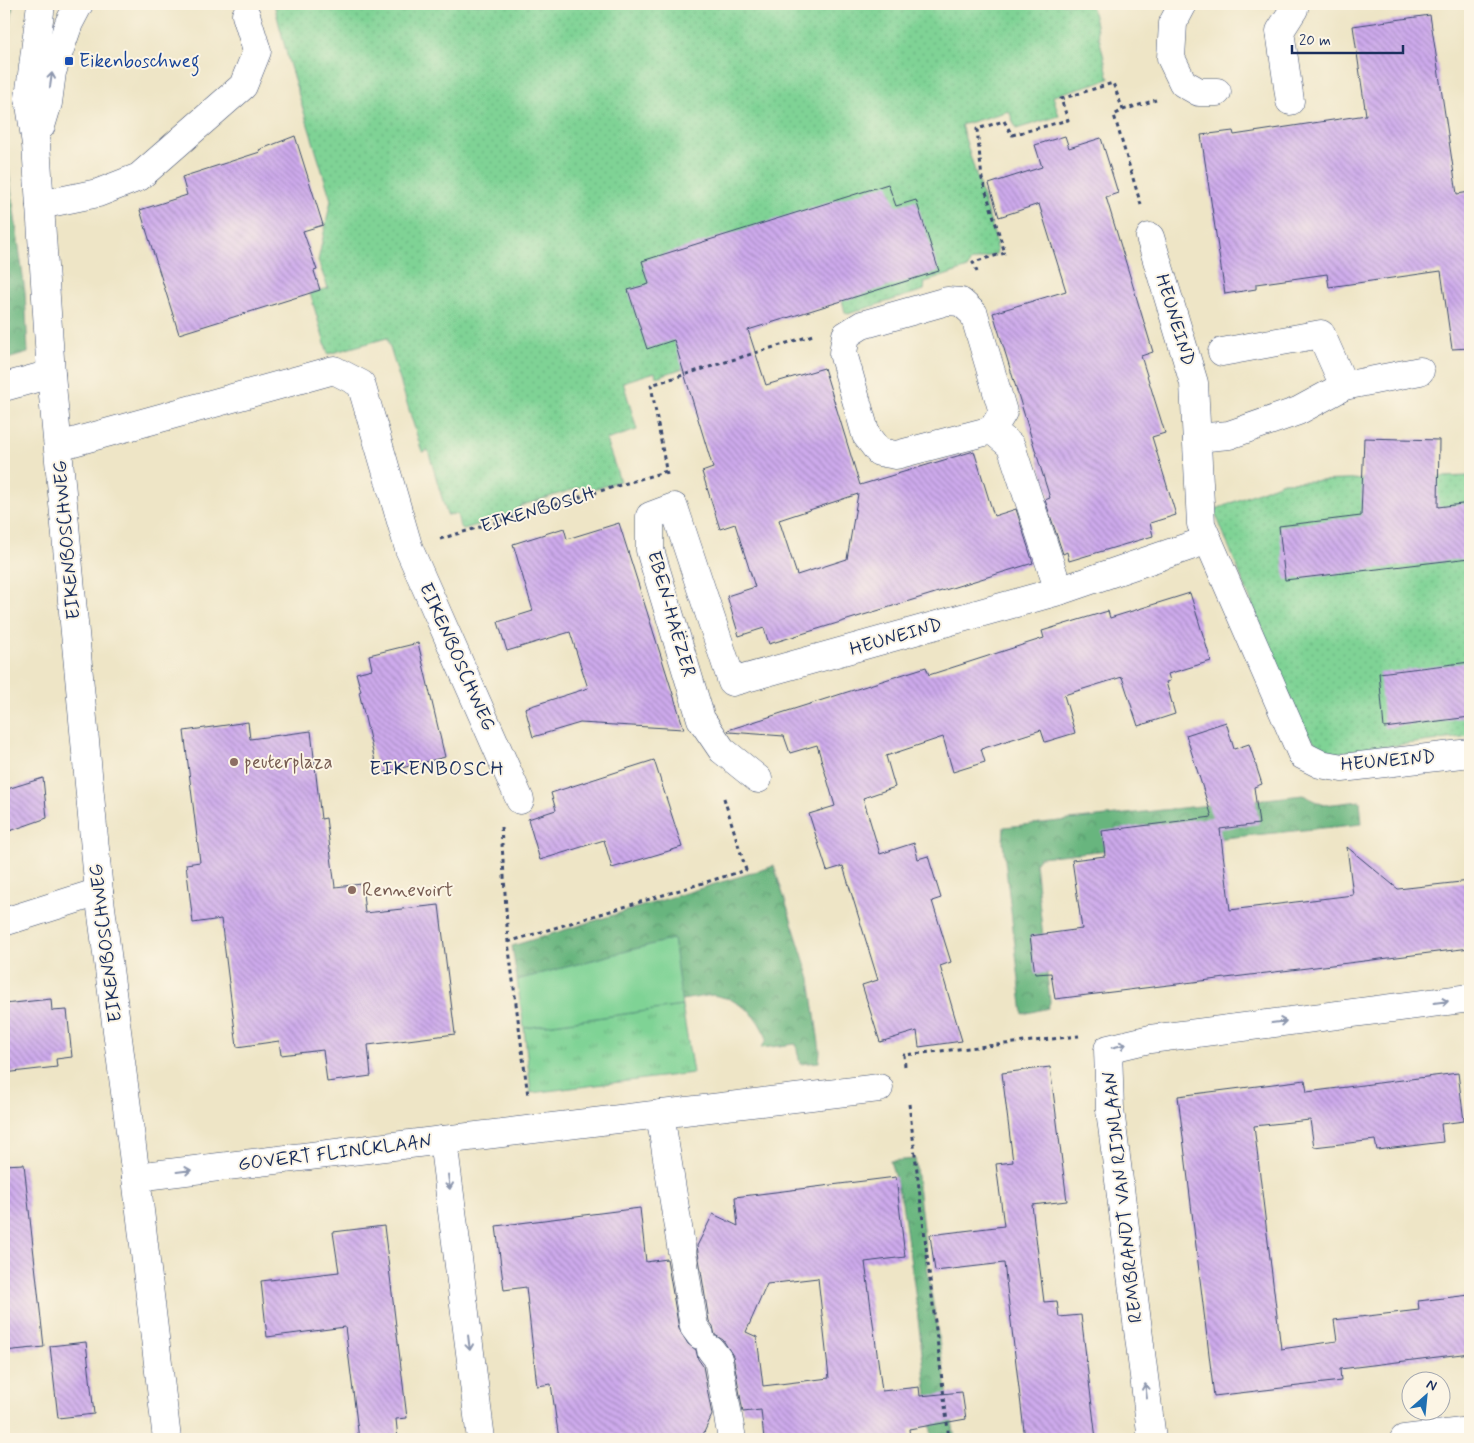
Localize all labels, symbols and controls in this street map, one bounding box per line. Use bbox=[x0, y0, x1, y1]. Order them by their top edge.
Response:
scale bar bbox=[1292, 22, 1403, 54]
text: 20 m bbox=[1299, 31, 1331, 51]
place label: Eikenboschweg bbox=[79, 49, 200, 77]
marker: Eikenboschweg bbox=[63, 55, 75, 67]
one-way arrow bbox=[46, 72, 56, 88]
street label: HEUNEIND bbox=[1149, 271, 1201, 369]
street label: EIKENBOSCHWEG bbox=[48, 459, 86, 621]
street label: EIKENBOSCH bbox=[478, 481, 598, 539]
street label: EBEN-HAËZER bbox=[641, 548, 701, 680]
street label: EIKENBOSCHWEG bbox=[413, 579, 501, 735]
street label: HEUNEIND bbox=[847, 612, 945, 662]
street label: HEUNEIND bbox=[1340, 744, 1436, 778]
place label: peuterplaza bbox=[244, 750, 333, 775]
marker: peuterplaza bbox=[228, 756, 240, 768]
district label: EIKENBOSCH bbox=[369, 756, 505, 783]
street label: EIKENBOSCHWEG bbox=[84, 862, 128, 1024]
place label: Rennevoirt bbox=[362, 878, 453, 903]
marker: Rennevoirt bbox=[346, 884, 358, 896]
one-way arrow bbox=[1432, 997, 1448, 1007]
one-way arrow bbox=[1271, 1017, 1287, 1027]
one-way arrow bbox=[1110, 1041, 1126, 1051]
street label: REMBRANDT VAN RIJNLAAN bbox=[1097, 1070, 1149, 1324]
street label: GOVERT FLINCKLAAN bbox=[237, 1129, 433, 1177]
one-way arrow bbox=[176, 1166, 192, 1176]
one-way arrow bbox=[444, 1173, 454, 1189]
one-way arrow bbox=[464, 1334, 474, 1350]
north arrow bbox=[1402, 1370, 1452, 1420]
text: N bbox=[1423, 1375, 1440, 1395]
one-way arrow bbox=[1141, 1383, 1151, 1399]

